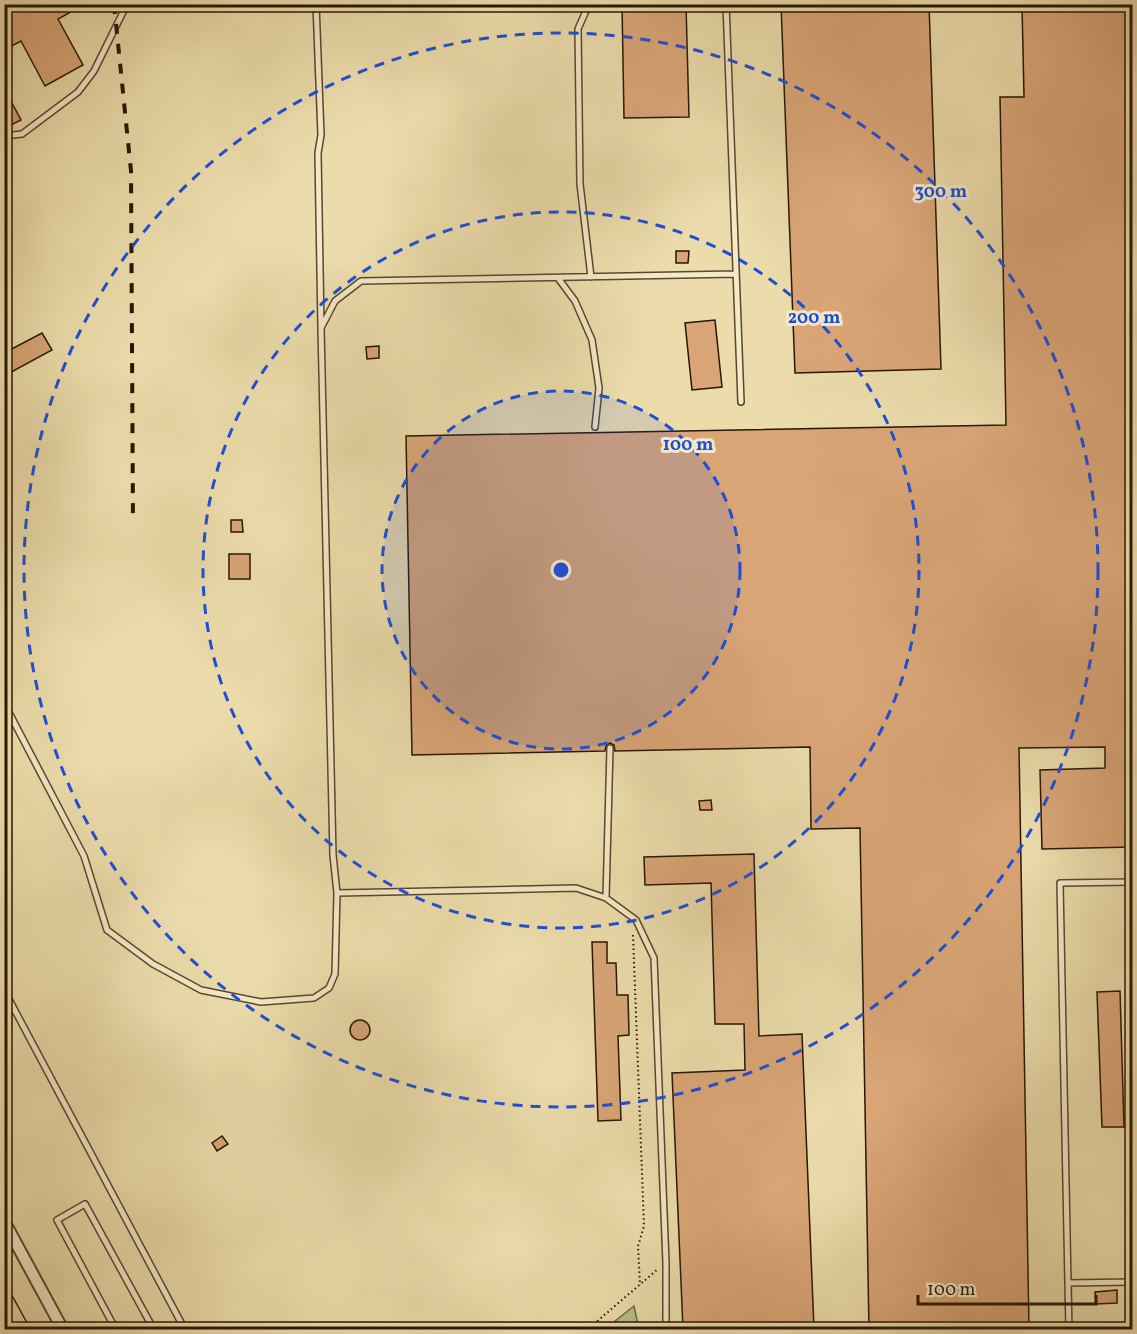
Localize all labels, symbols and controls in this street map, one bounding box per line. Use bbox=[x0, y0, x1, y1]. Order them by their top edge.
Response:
text: 300 m bbox=[915, 180, 967, 205]
text: 200 m bbox=[788, 306, 840, 331]
text: 100 m bbox=[663, 433, 713, 458]
centre of rings bbox=[551, 560, 571, 580]
scale bar bbox=[918, 1268, 1096, 1306]
text: 100 m bbox=[927, 1278, 976, 1303]

